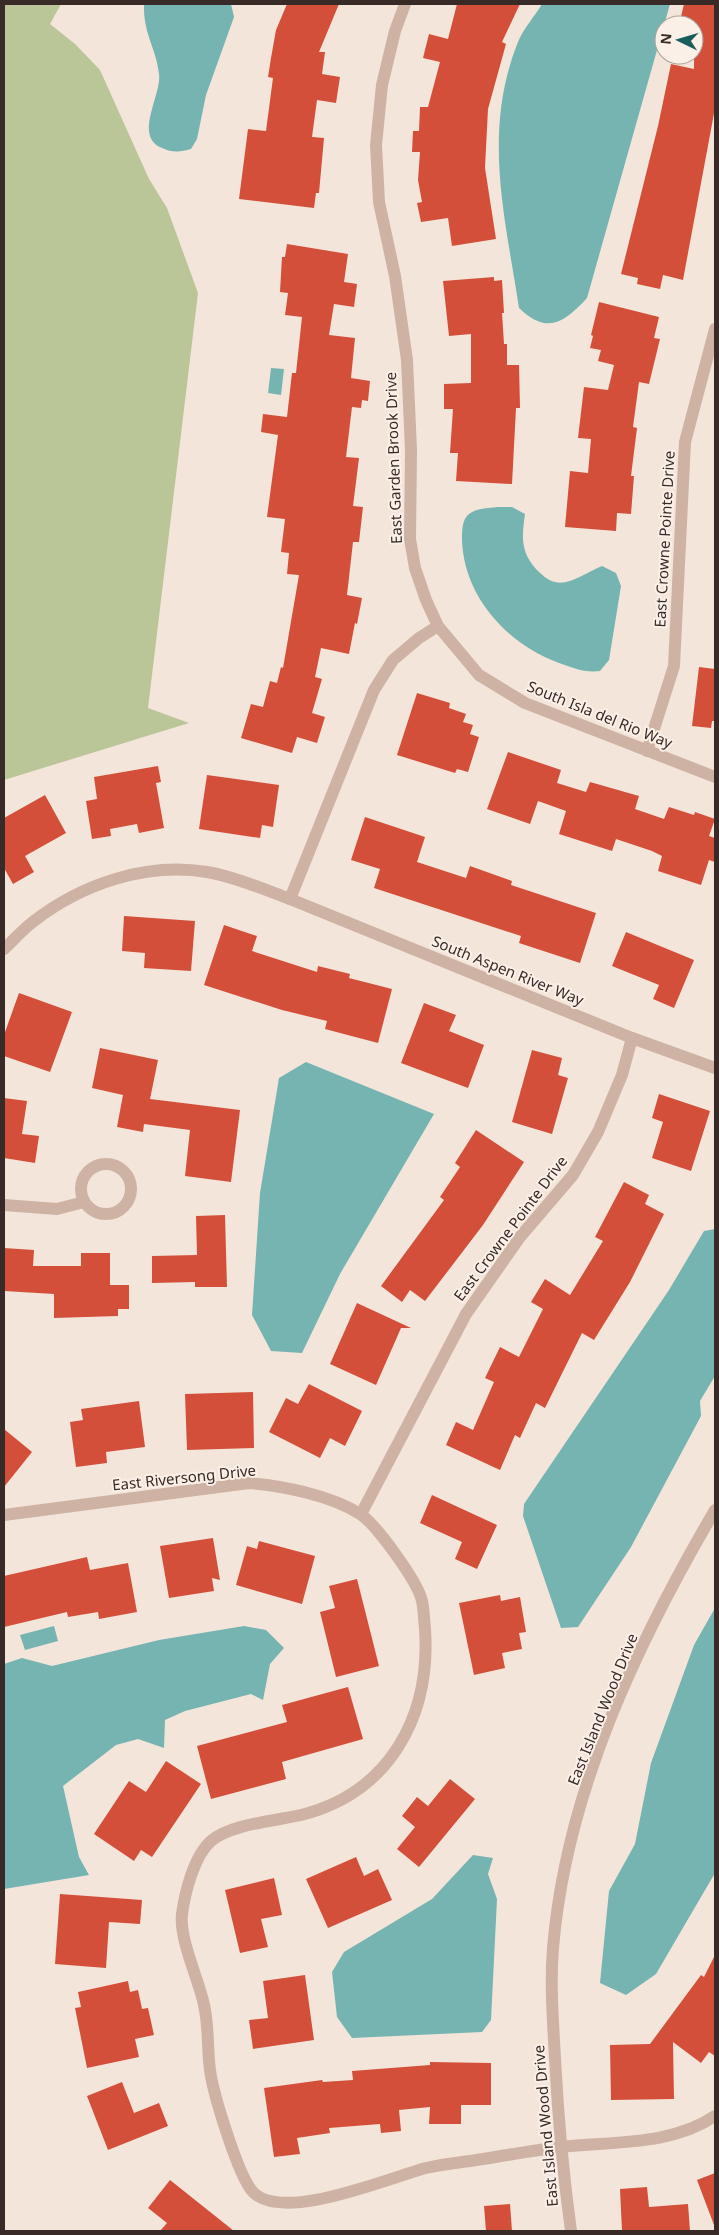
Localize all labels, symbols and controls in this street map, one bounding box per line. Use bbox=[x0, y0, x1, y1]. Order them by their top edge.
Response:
north arrow bbox=[654, 15, 704, 65]
text: N bbox=[656, 32, 676, 45]
street label: East Garden Brook Drive bbox=[380, 372, 406, 544]
street label: East Crowne Pointe Drive bbox=[649, 450, 679, 628]
street label: South Isla del Rio Way bbox=[524, 676, 676, 752]
street label: South Aspen River Way bbox=[429, 930, 587, 1010]
street label: East Crowne Pointe Drive bbox=[449, 1151, 571, 1305]
street label: East Riversong Drive bbox=[111, 1460, 257, 1494]
street label: East Island Wood Drive bbox=[562, 1630, 642, 1788]
street label: East Island Wood Drive bbox=[528, 2044, 562, 2208]

